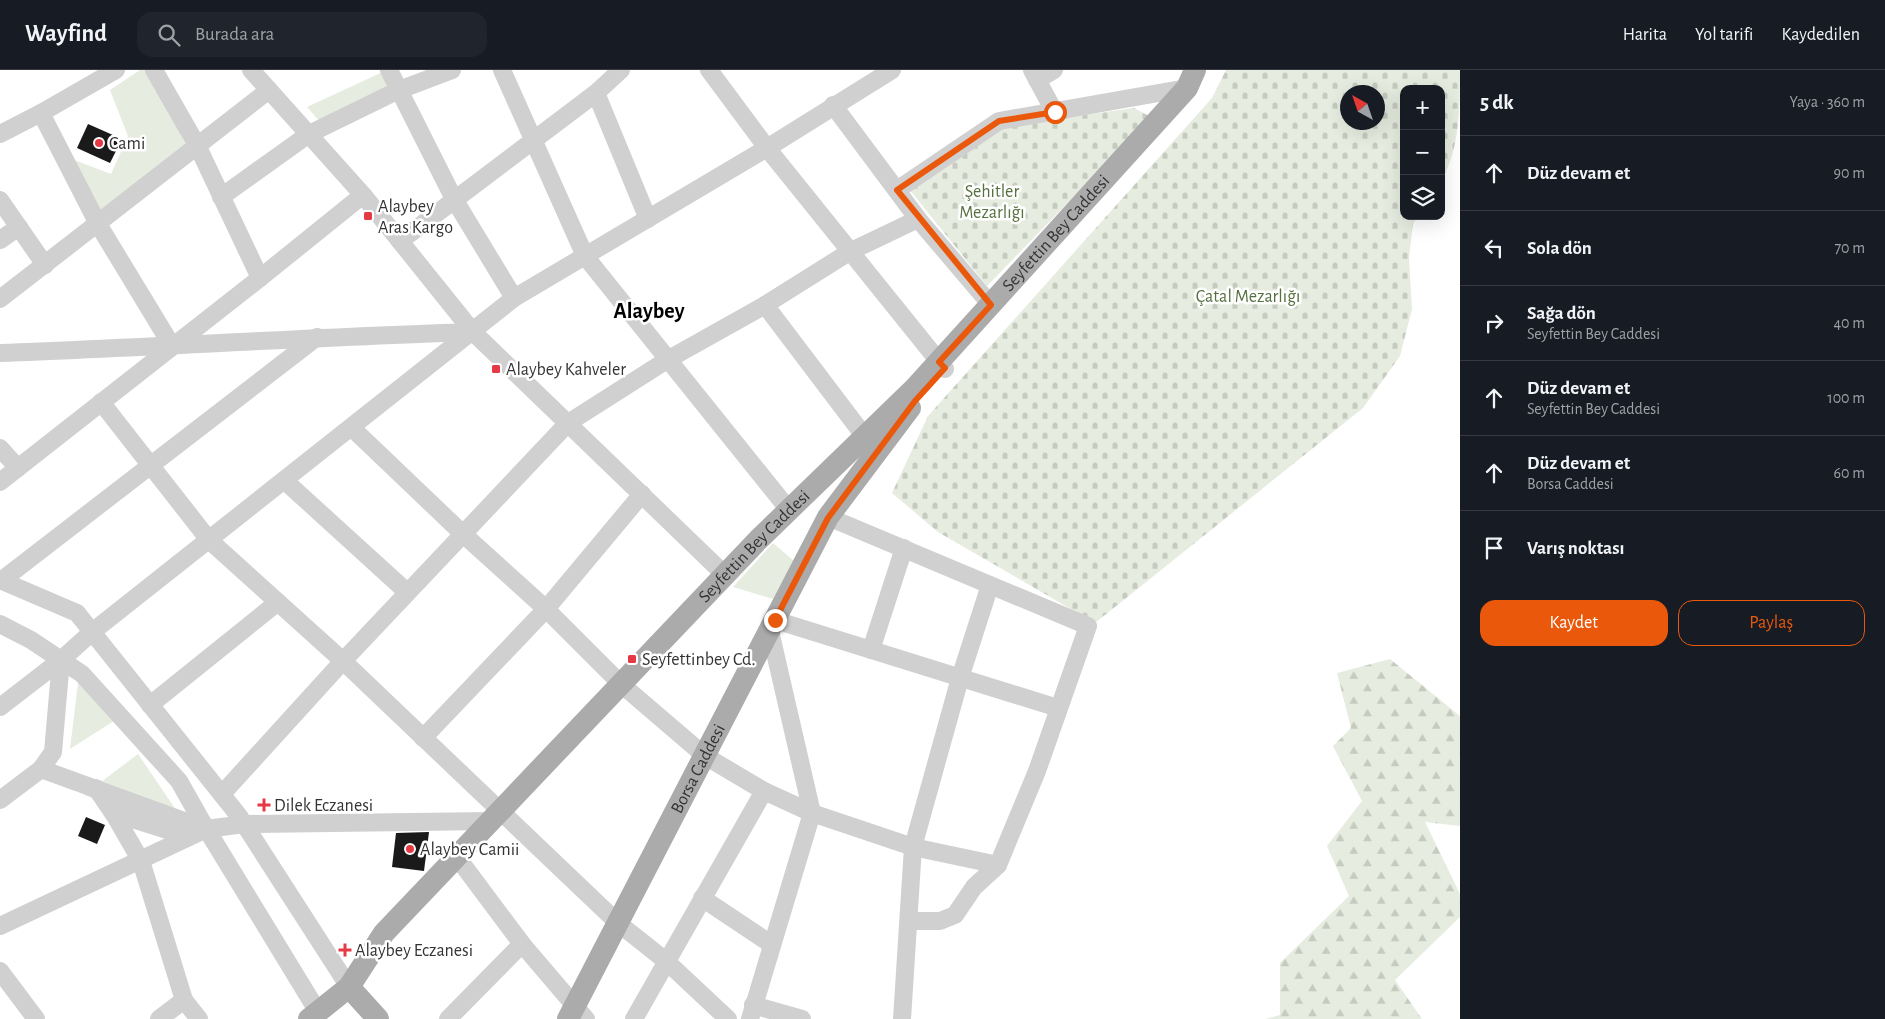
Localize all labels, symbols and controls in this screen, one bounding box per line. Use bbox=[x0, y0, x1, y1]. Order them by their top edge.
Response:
search box bbox=[137, 12, 487, 57]
icon: search bbox=[155, 21, 183, 49]
text: Wayfind bbox=[25, 22, 107, 46]
text: Burada ara bbox=[195, 25, 274, 44]
text: Harita bbox=[1623, 26, 1667, 44]
text: Yol tarifi bbox=[1695, 26, 1753, 44]
text: Kaydedilen bbox=[1781, 26, 1860, 44]
north arrow bbox=[1340, 85, 1385, 130]
map controls bbox=[1400, 85, 1445, 220]
button: + bbox=[1400, 85, 1445, 130]
text: 5 dk bbox=[1480, 92, 1514, 113]
text: Yaya · 360 m bbox=[1789, 94, 1865, 110]
route start bbox=[1044, 101, 1067, 124]
button: − bbox=[1400, 130, 1445, 175]
place label: Cami bbox=[109, 135, 145, 153]
marker: Cami bbox=[93, 137, 105, 149]
icon: ahead bbox=[1480, 159, 1508, 187]
text: Düz devam et bbox=[1527, 164, 1630, 183]
text: 90 m bbox=[1834, 165, 1865, 181]
street label: Seyfettin Bey Caddesi bbox=[999, 172, 1113, 295]
button: layers bbox=[1400, 175, 1445, 220]
park label: Şehitler Mezarlığı bbox=[959, 183, 1025, 222]
place label: Alaybey Aras Kargo bbox=[378, 198, 453, 237]
marker: Alaybey Aras Kargo bbox=[362, 210, 374, 222]
icon: left bbox=[1480, 234, 1508, 262]
text: Sola dön bbox=[1527, 239, 1592, 258]
text: 70 m bbox=[1834, 240, 1865, 256]
park label: Çatal Mezarlığı bbox=[1196, 288, 1300, 306]
district label: Alaybey bbox=[613, 300, 685, 323]
text: Sağa dön bbox=[1527, 304, 1596, 323]
icon: right bbox=[1480, 309, 1508, 337]
text: 40 m bbox=[1833, 315, 1865, 331]
text: Seyfettin Bey Caddesi bbox=[1527, 326, 1660, 342]
place label: Alaybey Kahveler bbox=[506, 361, 626, 379]
marker: Alaybey Kahveler bbox=[490, 363, 502, 375]
text: Düz devam et bbox=[1527, 379, 1630, 398]
icon: ahead bbox=[1480, 384, 1508, 412]
text: 100 m bbox=[1827, 390, 1865, 406]
text: Seyfettin Bey Caddesi bbox=[1527, 401, 1660, 417]
text: Düz devam et bbox=[1527, 454, 1630, 473]
icon: ahead bbox=[1480, 459, 1508, 487]
text: 60 m bbox=[1834, 465, 1865, 481]
text: Borsa Caddesi bbox=[1527, 476, 1614, 492]
street label: Seyfettin Bey Caddesi bbox=[696, 487, 814, 606]
icon: arrive bbox=[1480, 534, 1508, 562]
text: Varış noktası bbox=[1527, 539, 1625, 558]
button: Kaydet bbox=[1480, 600, 1668, 646]
button: Paylaş bbox=[1678, 600, 1865, 646]
route end bbox=[764, 609, 787, 632]
place label: Seyfettinbey Cd. bbox=[642, 651, 755, 669]
marker: Seyfettinbey Cd. bbox=[626, 653, 638, 665]
street label: Borsa Caddesi bbox=[668, 722, 729, 817]
place label: Dilek Eczanesi bbox=[274, 797, 373, 815]
marker: Dilek Eczanesi bbox=[258, 799, 270, 811]
place label: Alaybey Camii bbox=[420, 841, 519, 859]
marker: Alaybey Camii bbox=[404, 843, 416, 855]
place label: Alaybey Eczanesi bbox=[355, 942, 473, 960]
marker: Alaybey Eczanesi bbox=[339, 944, 351, 956]

